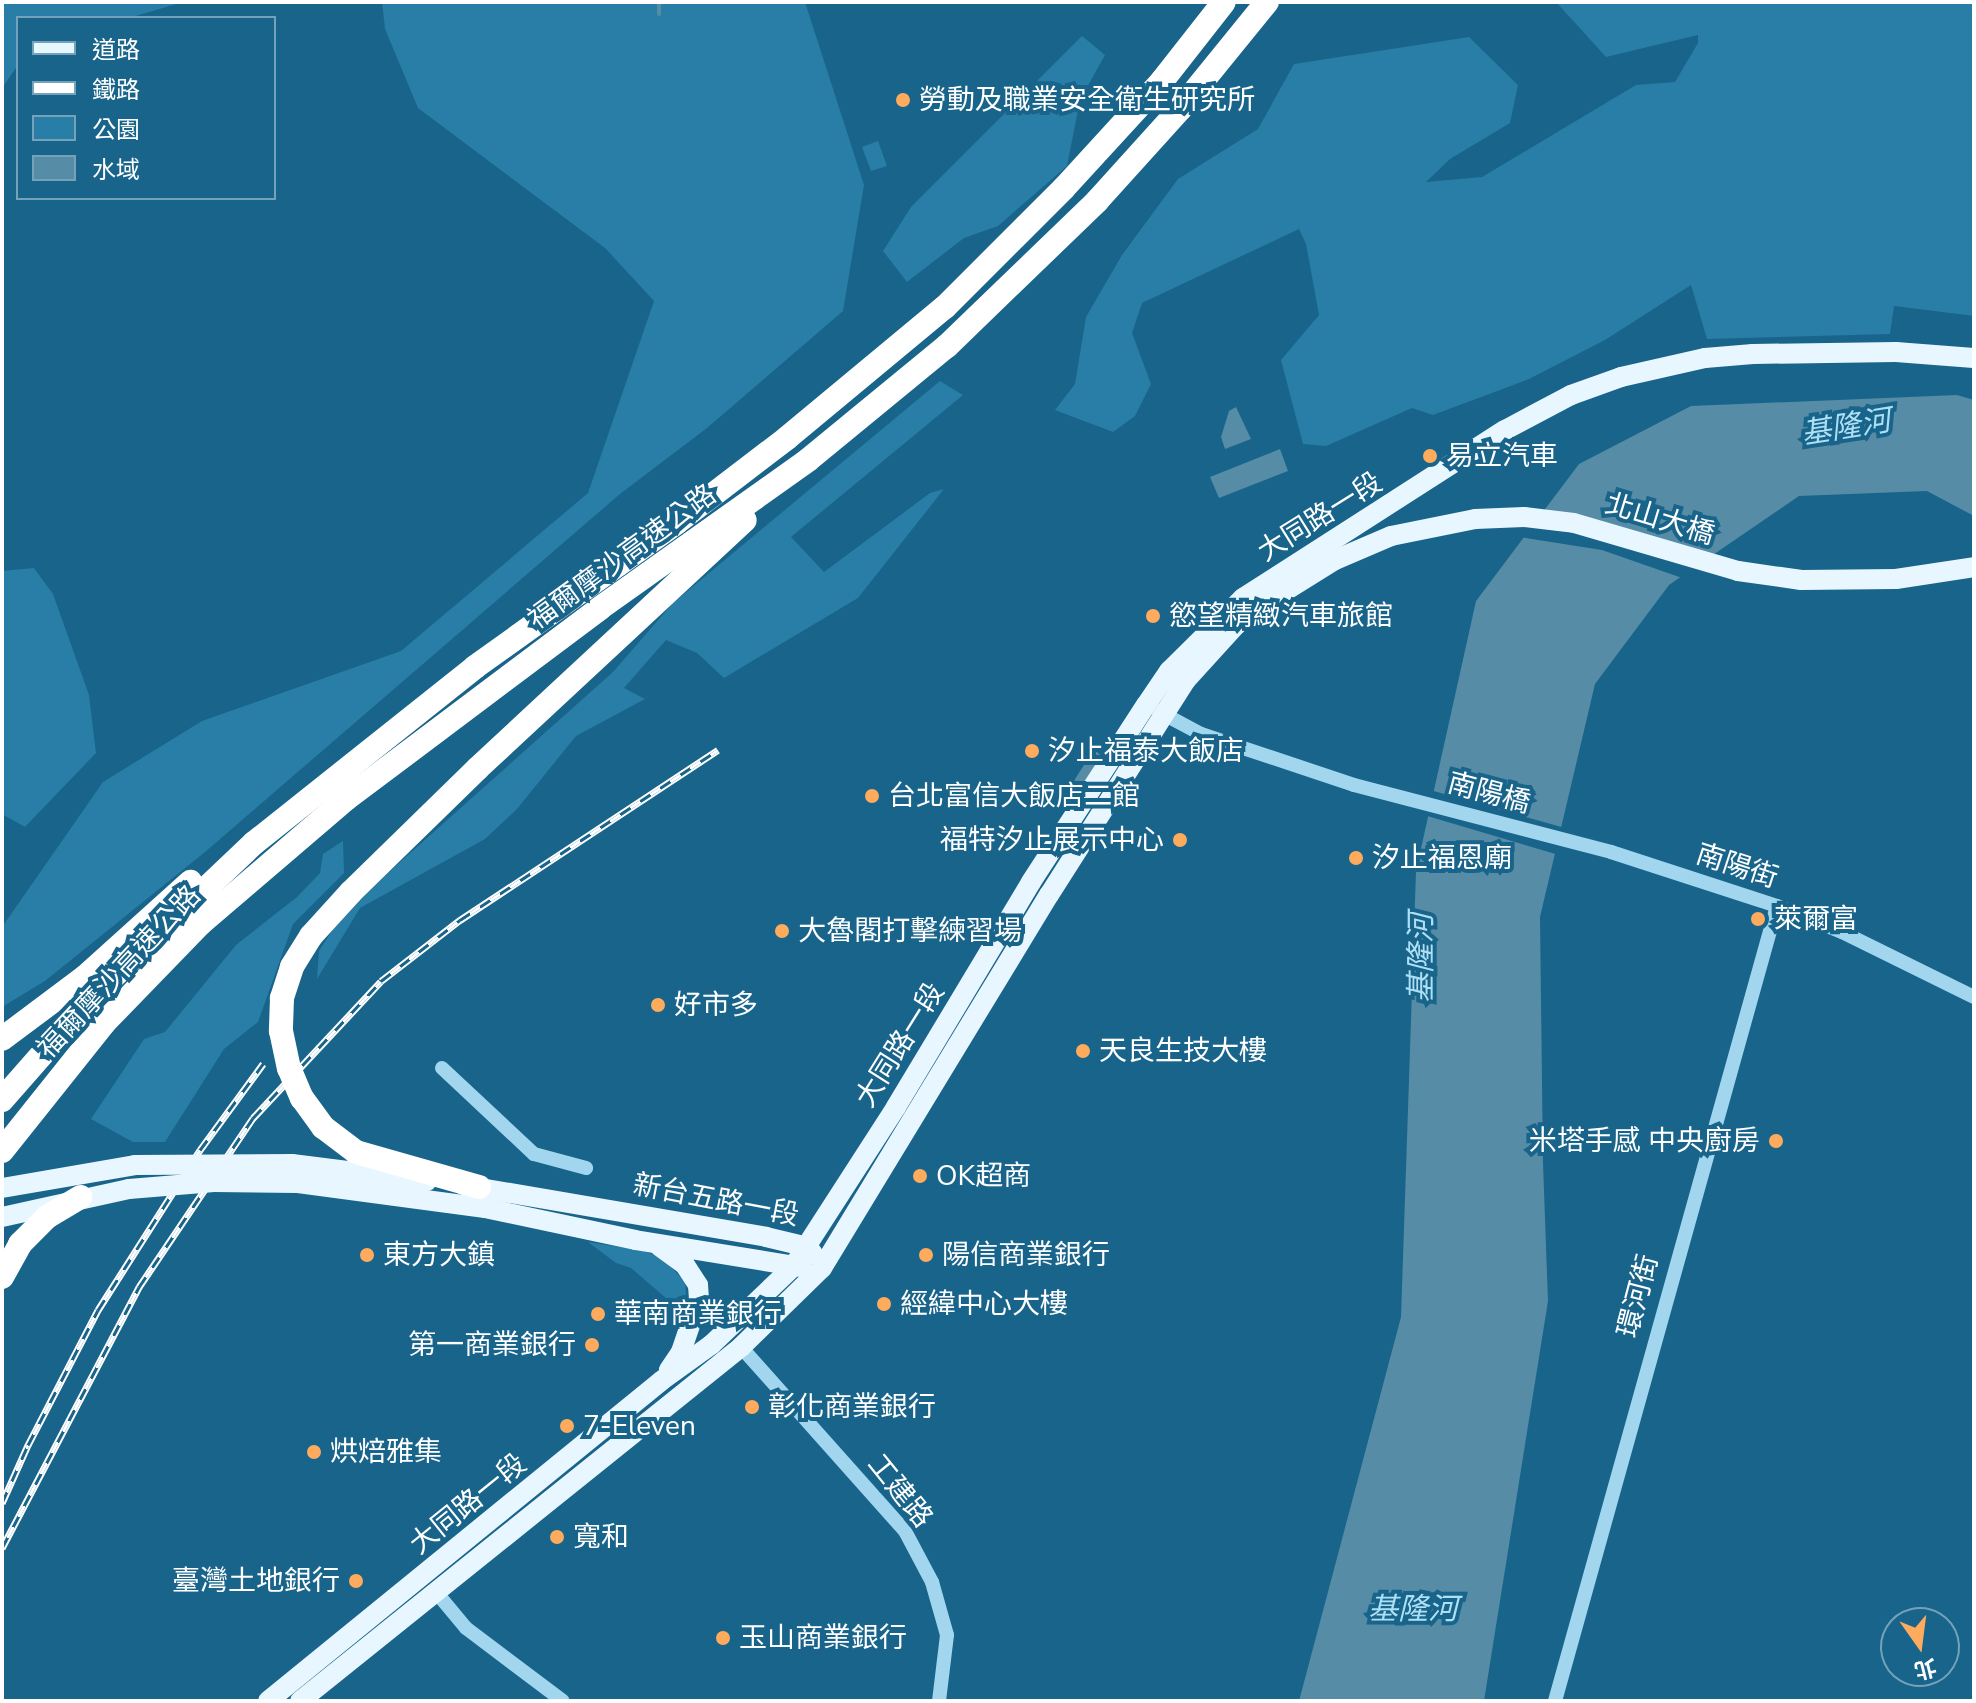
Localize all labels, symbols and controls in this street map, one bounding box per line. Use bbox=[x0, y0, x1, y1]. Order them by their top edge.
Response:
legend bbox=[16, 16, 276, 200]
text: 道路 bbox=[92, 34, 140, 66]
text: 鐵路 bbox=[92, 74, 140, 106]
place label: 勞動及職業安全衛生研究所 bbox=[919, 83, 1255, 117]
marker: 勞動及職業安全衛生研究所 bbox=[894, 91, 912, 109]
text: 公園 bbox=[92, 114, 140, 146]
text: 水域 bbox=[92, 154, 140, 186]
water label: 基隆河 bbox=[1799, 403, 1893, 453]
place label: 易立汽車 bbox=[1446, 439, 1558, 473]
marker: 易立汽車 bbox=[1421, 447, 1439, 465]
street label: 大同路一段 bbox=[1252, 466, 1388, 568]
street label: 福爾摩沙高速公路 bbox=[522, 478, 722, 636]
street label: 北山大橋 bbox=[1602, 487, 1718, 551]
place label: 慾望精緻汽車旅館 bbox=[1169, 599, 1393, 633]
marker: 慾望精緻汽車旅館 bbox=[1144, 607, 1162, 625]
place label: 汐止福泰大飯店 bbox=[1048, 734, 1244, 768]
marker: 汐止福泰大飯店 bbox=[1023, 742, 1041, 760]
street label: 南陽橋 bbox=[1444, 766, 1534, 820]
place label: 台北富信大飯店二館 bbox=[888, 779, 1140, 813]
marker: 台北富信大飯店二館 bbox=[863, 787, 881, 805]
place label: 福特汐止展示中心 bbox=[940, 823, 1164, 857]
marker: 福特汐止展示中心 bbox=[1171, 831, 1189, 849]
street label: 南陽街 bbox=[1692, 837, 1782, 895]
place label: 汐止福恩廟 bbox=[1372, 841, 1512, 875]
marker: 汐止福恩廟 bbox=[1347, 849, 1365, 867]
street label: 福爾摩沙高速公路 bbox=[30, 879, 208, 1065]
place label: 萊爾富 bbox=[1774, 902, 1858, 936]
marker: 萊爾富 bbox=[1749, 910, 1767, 928]
water label: 基隆河 bbox=[1404, 913, 1440, 1003]
place label: 大魯閣打擊練習場 bbox=[798, 914, 1022, 948]
marker: 大魯閣打擊練習場 bbox=[773, 922, 791, 940]
street label: 大同路一段 bbox=[849, 977, 951, 1113]
place label: 好市多 bbox=[674, 988, 758, 1022]
marker: 好市多 bbox=[649, 996, 667, 1014]
place label: 天良生技大樓 bbox=[1099, 1034, 1267, 1068]
marker: 天良生技大樓 bbox=[1074, 1042, 1092, 1060]
place label: 米塔手感 中央廚房 bbox=[1529, 1124, 1760, 1158]
marker: 米塔手感 中央廚房 bbox=[1767, 1132, 1785, 1150]
place label: OK超商 bbox=[936, 1159, 1031, 1193]
street label: 新台五路一段 bbox=[630, 1167, 802, 1233]
marker: OK超商 bbox=[911, 1167, 929, 1185]
place label: 東方大鎮 bbox=[383, 1238, 495, 1272]
place label: 陽信商業銀行 bbox=[942, 1238, 1110, 1272]
marker: 東方大鎮 bbox=[358, 1246, 376, 1264]
marker: 陽信商業銀行 bbox=[917, 1246, 935, 1264]
street label: 環河街 bbox=[1611, 1251, 1665, 1341]
place label: 經緯中心大樓 bbox=[900, 1287, 1068, 1321]
marker: 經緯中心大樓 bbox=[875, 1295, 893, 1313]
place label: 華南商業銀行 bbox=[614, 1297, 782, 1331]
marker: 華南商業銀行 bbox=[589, 1305, 607, 1323]
place label: 第一商業銀行 bbox=[408, 1328, 576, 1362]
marker: 第一商業銀行 bbox=[583, 1336, 601, 1354]
place label: 彰化商業銀行 bbox=[768, 1390, 936, 1424]
marker: 彰化商業銀行 bbox=[743, 1398, 761, 1416]
place label: 7-Eleven bbox=[583, 1409, 696, 1443]
marker: 7-Eleven bbox=[558, 1417, 576, 1435]
place label: 烘焙雅集 bbox=[330, 1435, 442, 1469]
marker: 烘焙雅集 bbox=[305, 1443, 323, 1461]
street label: 大同路一段 bbox=[403, 1447, 533, 1561]
street label: 工建路 bbox=[861, 1448, 939, 1534]
place label: 寬和 bbox=[573, 1520, 629, 1554]
marker: 寬和 bbox=[548, 1528, 566, 1546]
place label: 臺灣土地銀行 bbox=[172, 1564, 340, 1598]
marker: 臺灣土地銀行 bbox=[347, 1572, 365, 1590]
water label: 基隆河 bbox=[1368, 1592, 1458, 1628]
north arrow bbox=[1880, 1607, 1960, 1687]
place label: 玉山商業銀行 bbox=[739, 1621, 907, 1655]
marker: 玉山商業銀行 bbox=[714, 1629, 732, 1647]
text: 北 bbox=[1911, 1651, 1940, 1686]

